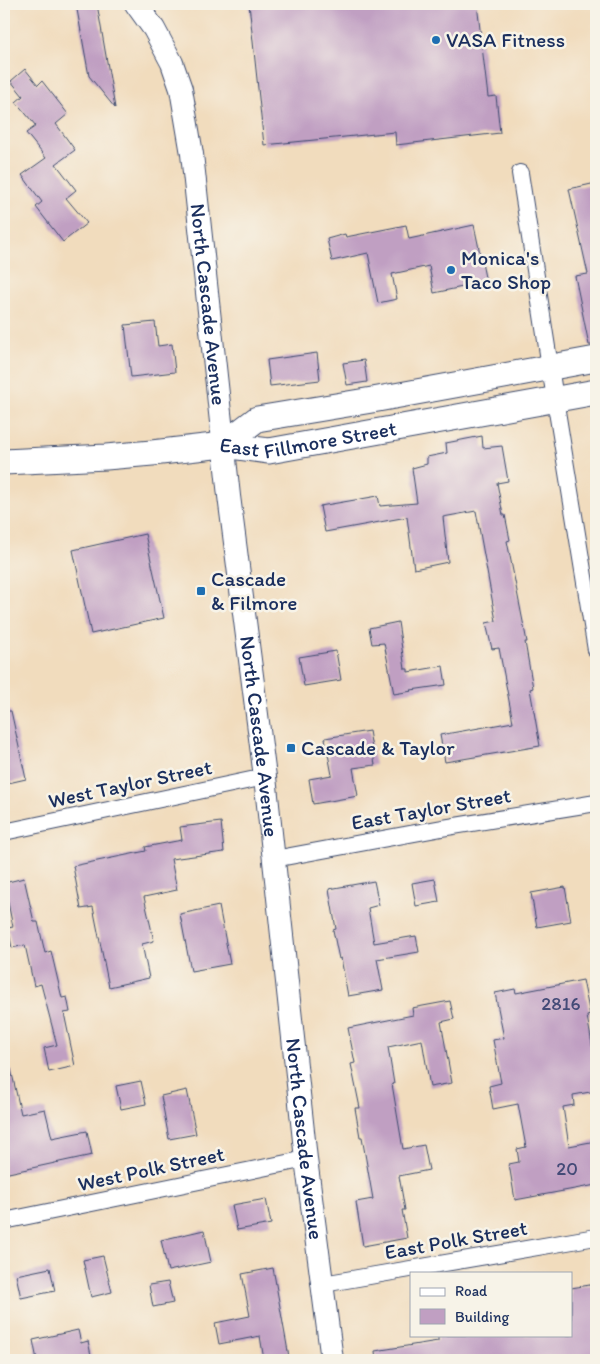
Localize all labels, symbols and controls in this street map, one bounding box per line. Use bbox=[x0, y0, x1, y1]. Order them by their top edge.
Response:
place label: VASA Fitness bbox=[446, 27, 565, 52]
marker: VASA Fitness bbox=[430, 34, 442, 46]
street label: North Cascade Avenue bbox=[185, 202, 232, 406]
place label: Monica's Taco Shop bbox=[461, 245, 551, 294]
marker: Monica's Taco Shop bbox=[445, 264, 457, 276]
street label: East Fillmore Street bbox=[218, 415, 398, 464]
place label: Cascade & Filmore bbox=[211, 566, 297, 615]
marker: Cascade & Filmore bbox=[195, 585, 207, 597]
street label: North Cascade Avenue bbox=[235, 634, 284, 838]
place label: Cascade & Taylor bbox=[301, 735, 455, 760]
marker: Cascade & Taylor bbox=[285, 742, 297, 754]
street label: West Taylor Street bbox=[46, 754, 214, 813]
street label: East Taylor Street bbox=[349, 782, 513, 835]
house number: 2816 bbox=[541, 992, 581, 1015]
street label: North Cascade Avenue bbox=[281, 1037, 329, 1241]
street label: West Polk Street bbox=[75, 1141, 227, 1196]
house number: 20 bbox=[556, 1157, 578, 1180]
street label: East Polk Street bbox=[383, 1215, 529, 1264]
legend bbox=[410, 1272, 572, 1336]
text: Road bbox=[455, 1282, 488, 1300]
text: Building bbox=[455, 1308, 509, 1326]

